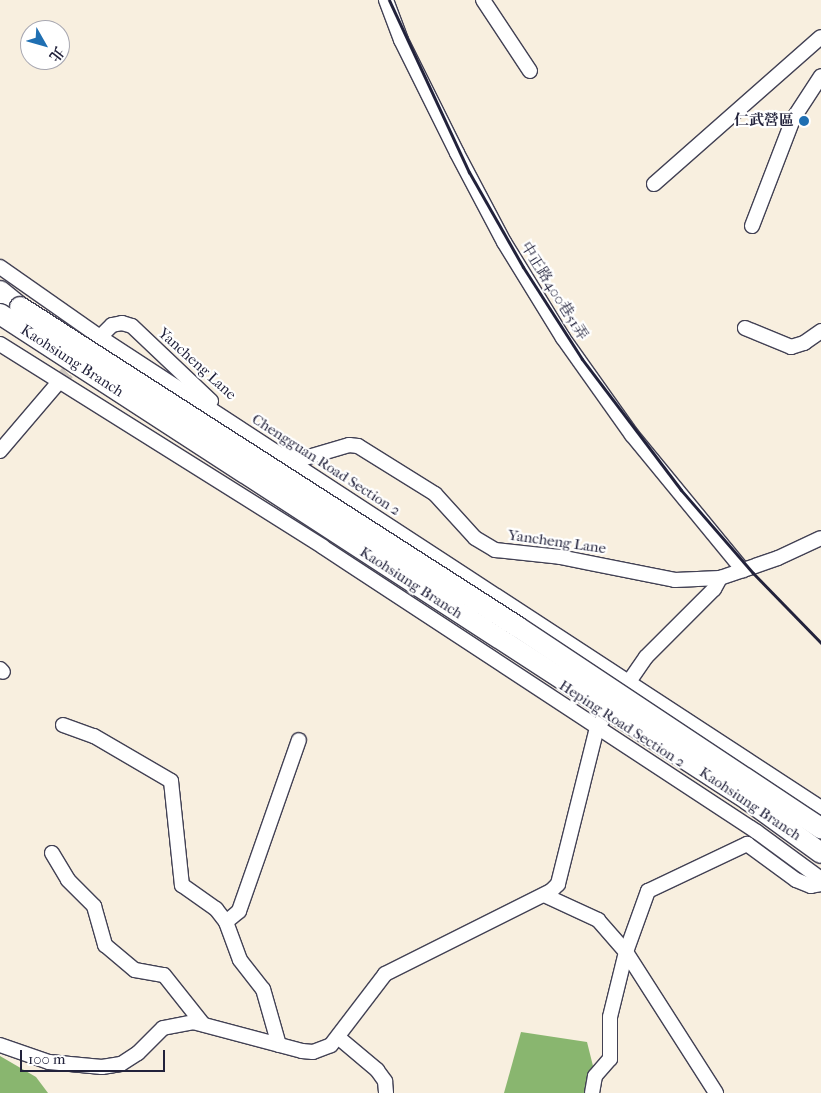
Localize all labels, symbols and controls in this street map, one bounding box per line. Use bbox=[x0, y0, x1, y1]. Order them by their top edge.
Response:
north arrow bbox=[20, 20, 70, 70]
text: 北 bbox=[45, 43, 67, 65]
place label: 仁武營區 bbox=[734, 112, 794, 130]
marker: 仁武營區 bbox=[798, 115, 810, 127]
street label: 中正路400巷51弄 bbox=[517, 239, 591, 343]
street label: Kaohsiung Branch bbox=[17, 321, 127, 401]
street label: Yancheng Lane bbox=[154, 324, 240, 404]
street label: Chengguan Road Section 2 bbox=[248, 410, 404, 520]
street label: Yancheng Lane bbox=[507, 526, 607, 558]
street label: Kaohsiung Branch bbox=[356, 543, 466, 623]
street label: Heping Road Section 2 bbox=[556, 676, 688, 772]
street label: Kaohsiung Branch bbox=[696, 763, 804, 845]
scale bar bbox=[22, 1040, 168, 1072]
text: 100 m bbox=[28, 1050, 66, 1068]

